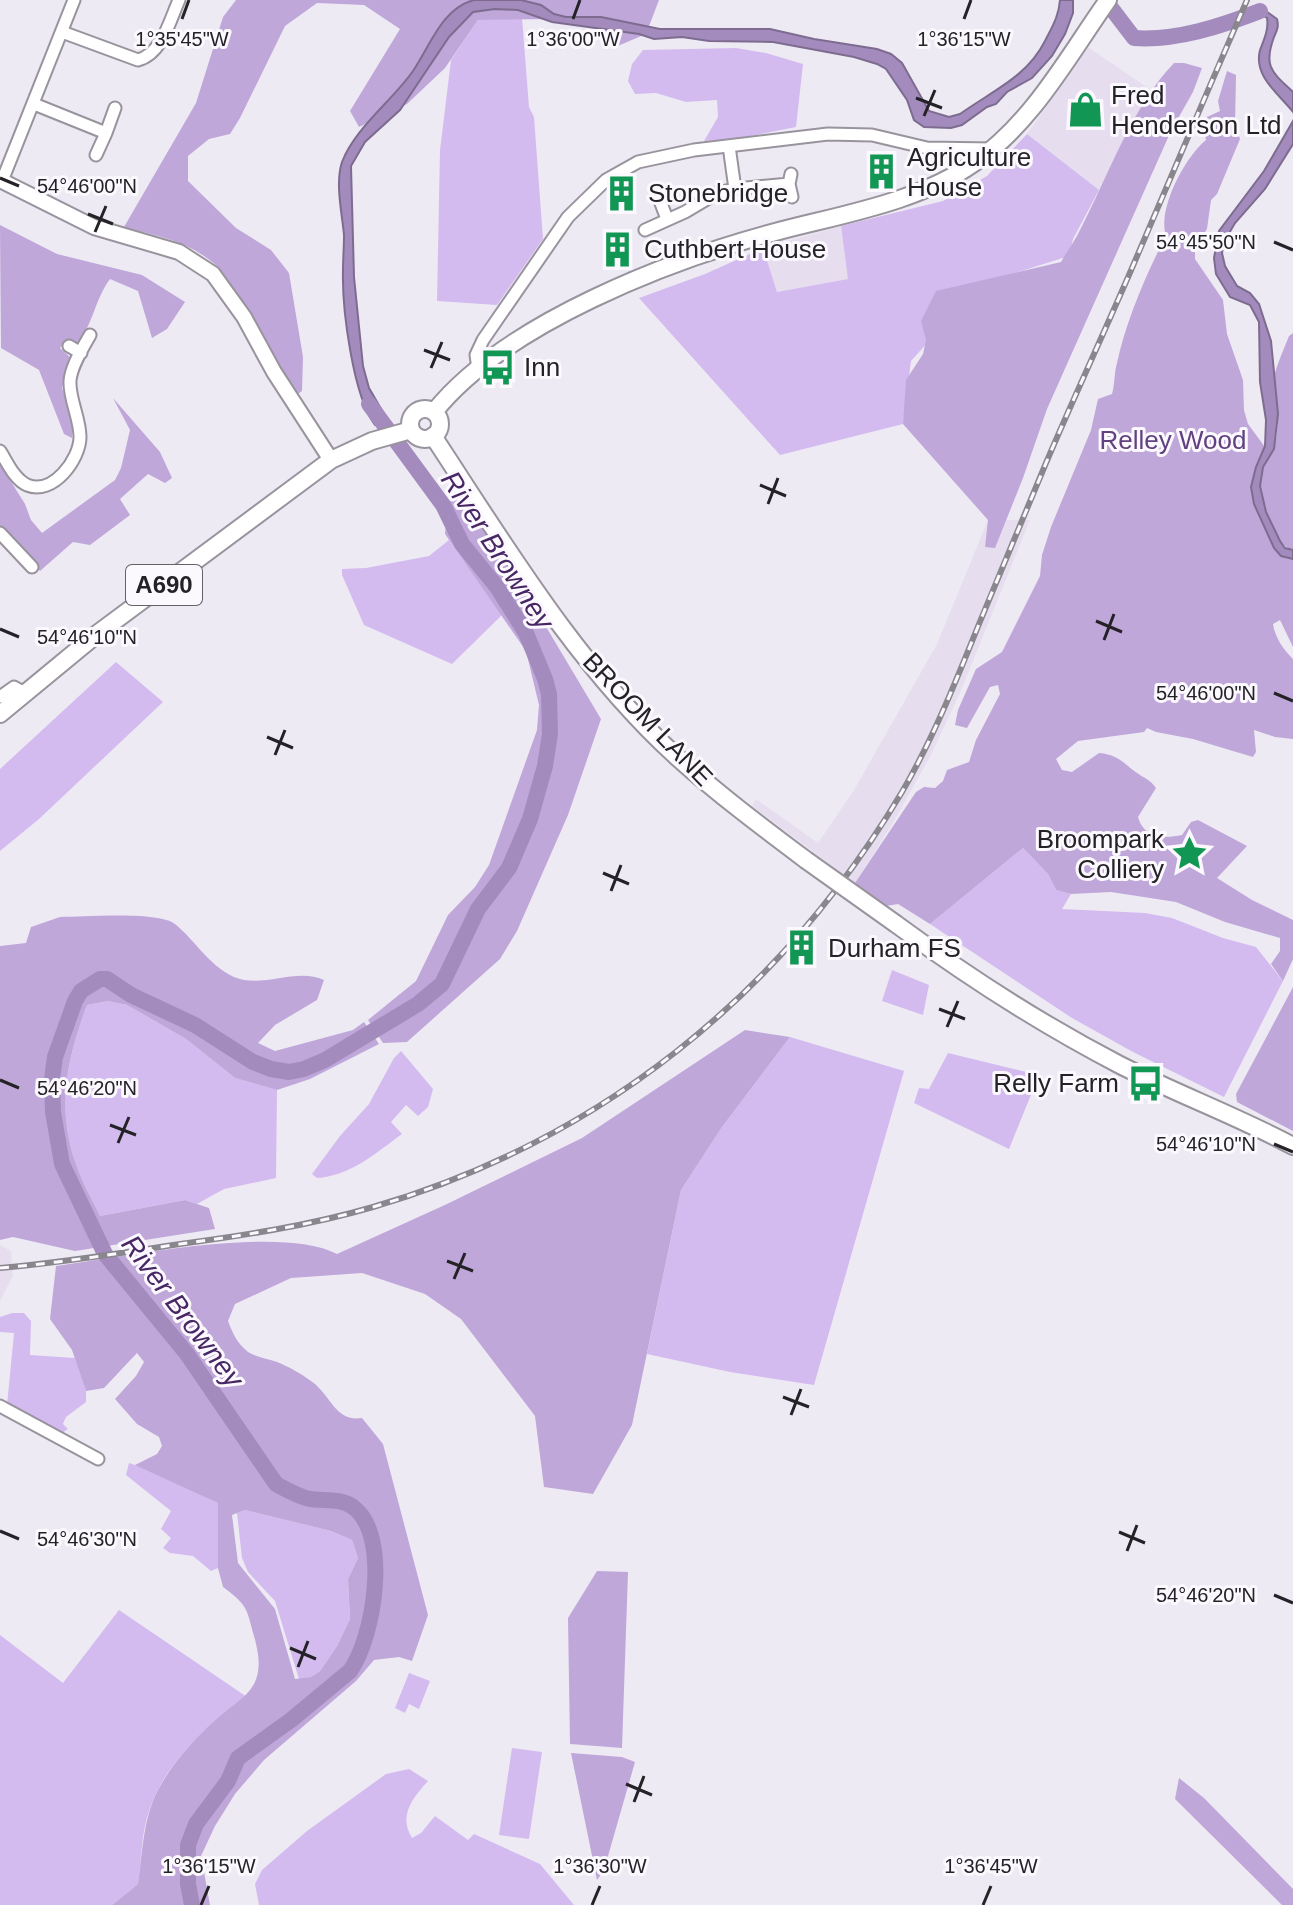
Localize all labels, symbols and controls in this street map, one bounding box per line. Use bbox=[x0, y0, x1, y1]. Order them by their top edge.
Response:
text: 1°35'45"W bbox=[135, 28, 229, 50]
text: 1°36'00"W bbox=[526, 28, 620, 50]
text: 1°36'15"W bbox=[917, 28, 1011, 50]
place label: Fred Henderson Ltd bbox=[1111, 80, 1282, 140]
shop icon: Fred Henderson Ltd bbox=[1066, 91, 1104, 129]
place label: Agriculture House bbox=[907, 142, 1031, 202]
building icon: Agriculture House bbox=[862, 153, 900, 191]
building icon: Stonebridge bbox=[603, 174, 641, 212]
text: 54°46'00"N bbox=[37, 175, 137, 197]
place label: Stonebridge bbox=[648, 178, 788, 208]
building icon: Cuthbert House bbox=[599, 230, 637, 268]
text: 54°45'50"N bbox=[1156, 231, 1256, 253]
place label: Cuthbert House bbox=[644, 234, 826, 264]
bus stop icon: Inn bbox=[479, 348, 517, 386]
place label: Inn bbox=[524, 352, 560, 382]
park label: Relley Wood bbox=[1100, 425, 1246, 455]
water label: River Browney bbox=[435, 465, 561, 637]
road number: A690 bbox=[126, 565, 202, 605]
text: 54°46'10"N bbox=[37, 626, 137, 648]
street label: BROOM LANE bbox=[577, 646, 719, 792]
text: 54°46'00"N bbox=[1156, 682, 1256, 704]
place label: Broompark Colliery bbox=[1037, 824, 1165, 884]
place icon: Broompark Colliery bbox=[1171, 835, 1209, 873]
building icon: Durham FS bbox=[783, 929, 821, 967]
place label: Durham FS bbox=[828, 933, 961, 963]
bus stop icon: Relly Farm bbox=[1126, 1064, 1164, 1102]
place label: Relly Farm bbox=[993, 1068, 1119, 1098]
text: 54°46'20"N bbox=[37, 1077, 137, 1099]
text: 54°46'10"N bbox=[1156, 1133, 1256, 1155]
water label: River Browney bbox=[115, 1229, 251, 1395]
text: 54°46'30"N bbox=[37, 1528, 137, 1550]
text: 54°46'20"N bbox=[1156, 1584, 1256, 1606]
text: 1°36'15"W bbox=[162, 1855, 256, 1877]
text: 1°36'30"W bbox=[553, 1855, 647, 1877]
text: 1°36'45"W bbox=[944, 1855, 1038, 1877]

